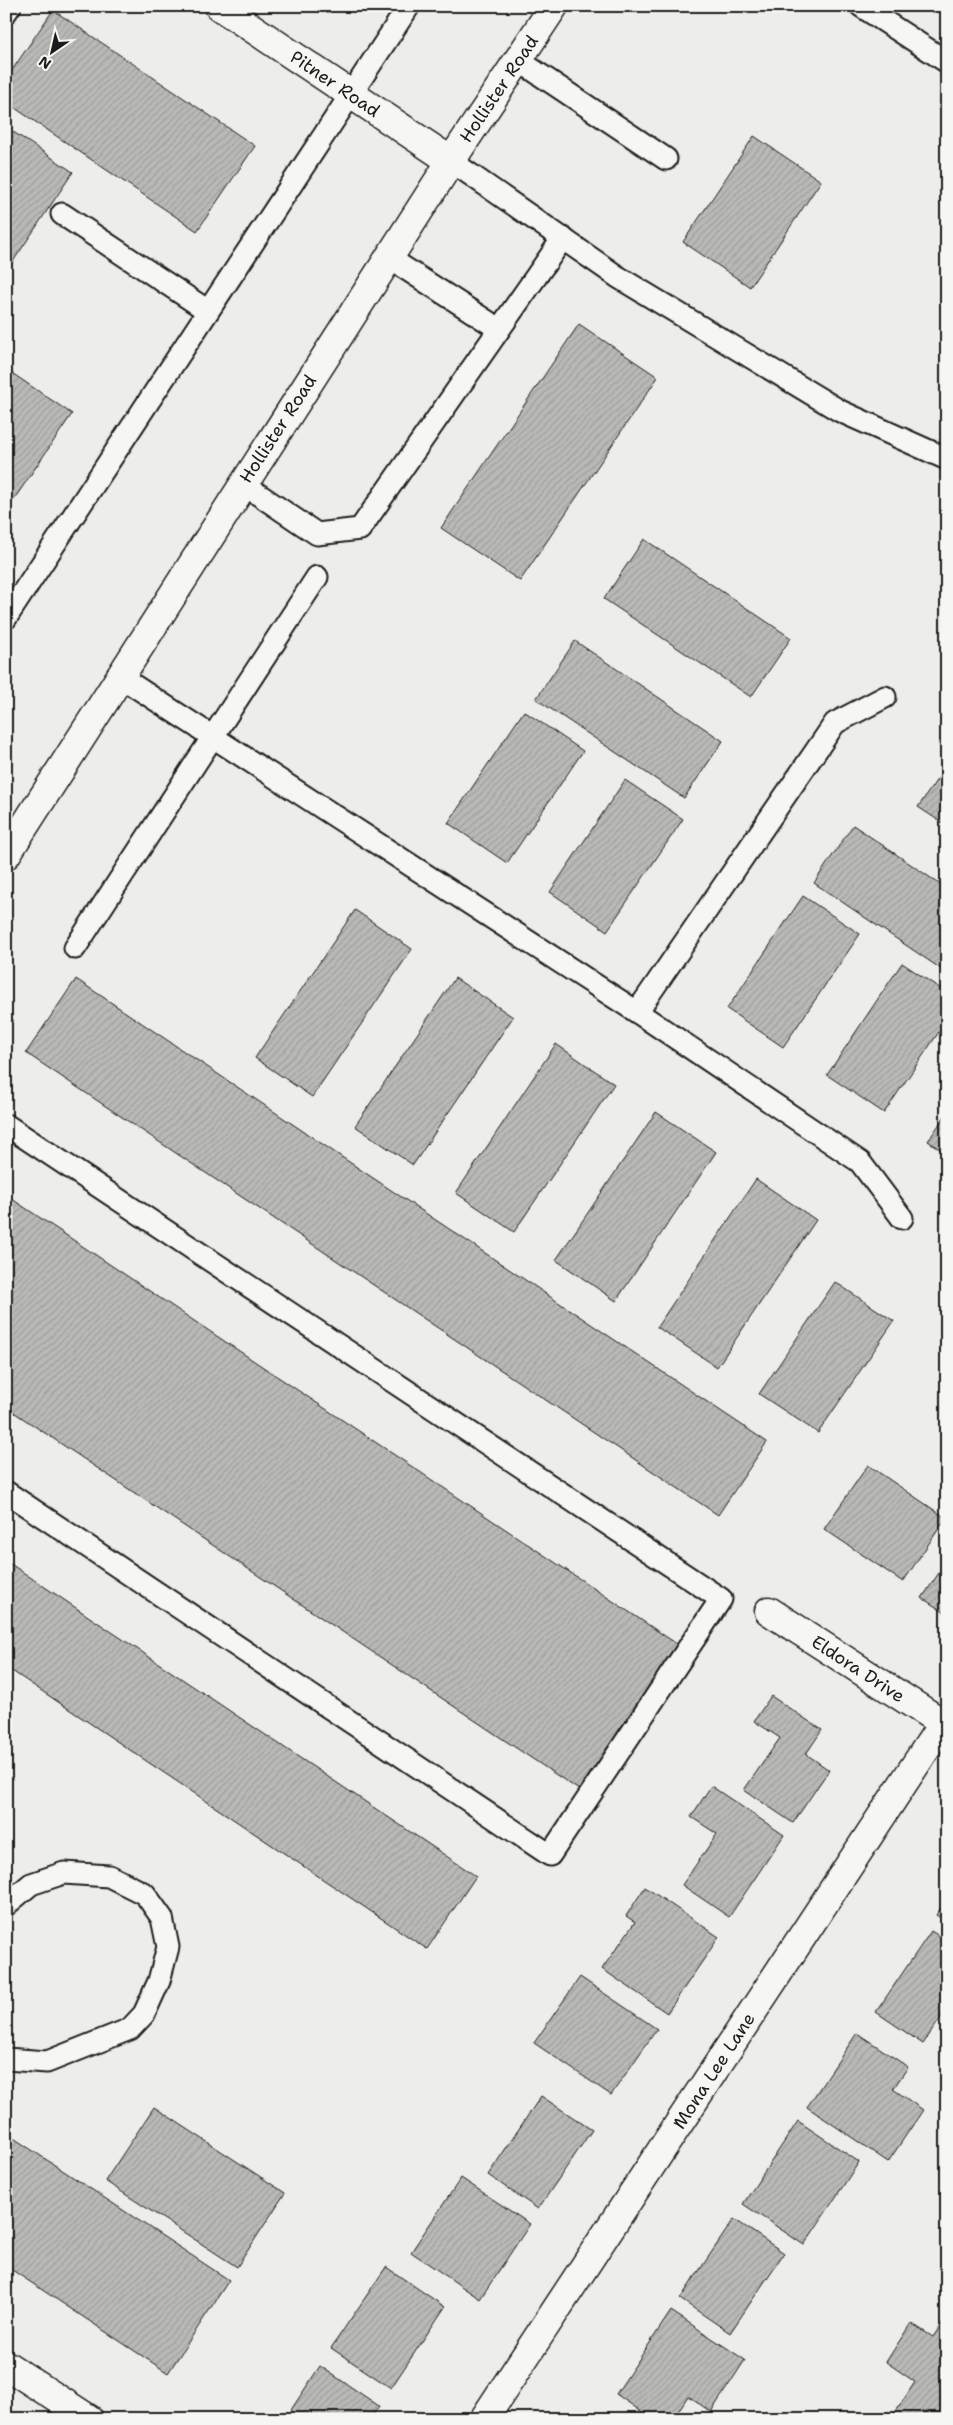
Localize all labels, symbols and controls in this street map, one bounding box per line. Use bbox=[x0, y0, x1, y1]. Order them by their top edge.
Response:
north arrow bbox=[28, 28, 78, 78]
street label: Hollister Road bbox=[454, 31, 544, 147]
street label: Pitner Road bbox=[285, 45, 385, 123]
text: N bbox=[35, 52, 54, 73]
street label: Hollister Road bbox=[234, 370, 322, 488]
street label: Eldora Drive bbox=[807, 1630, 909, 1708]
street label: Mona Lee Lane bbox=[667, 2008, 761, 2134]

